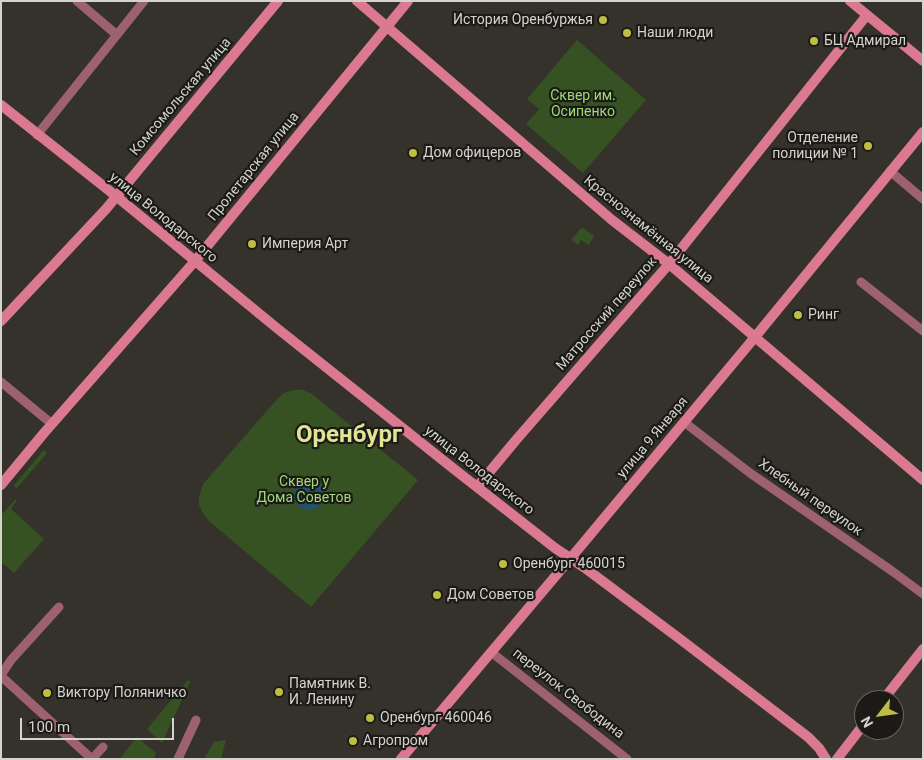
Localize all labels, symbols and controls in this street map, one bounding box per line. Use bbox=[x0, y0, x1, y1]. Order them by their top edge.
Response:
place label: История Оренбуржья bbox=[453, 12, 593, 28]
marker: История Оренбуржья bbox=[597, 14, 609, 26]
place label: Наши люди bbox=[637, 25, 713, 41]
marker: Наши люди bbox=[621, 27, 633, 39]
place label: БЦ Адмирал bbox=[824, 33, 906, 49]
street label: Комсомольская улица bbox=[127, 35, 235, 159]
marker: БЦ Адмирал bbox=[808, 35, 820, 47]
park label: Сквер им. Осипенко bbox=[550, 88, 616, 120]
street label: Пролетарская улица bbox=[205, 109, 303, 225]
place label: Отделение полиции № 1 bbox=[772, 130, 858, 162]
marker: Отделение полиции № 1 bbox=[862, 140, 874, 152]
place label: Дом офицеров bbox=[423, 145, 521, 161]
marker: Дом офицеров bbox=[407, 147, 419, 159]
street label: улица Володарского bbox=[105, 169, 221, 267]
street label: Краснознамённая улица bbox=[580, 173, 716, 287]
place label: Империя Арт bbox=[262, 236, 348, 252]
marker: Империя Арт bbox=[246, 238, 258, 250]
street label: Матросский переулок bbox=[553, 254, 661, 374]
place label: Ринг bbox=[808, 307, 839, 323]
marker: Ринг bbox=[792, 309, 804, 321]
street label: улица 9 Января bbox=[614, 394, 692, 482]
district label: Оренбург bbox=[296, 422, 402, 450]
street label: улица Володарского bbox=[421, 423, 537, 519]
street label: Хлебный переулок bbox=[755, 456, 865, 540]
park label: Сквер у Дома Советов bbox=[257, 474, 351, 507]
place label: Оренбург 460015 bbox=[513, 556, 625, 572]
marker: Оренбург 460015 bbox=[497, 558, 509, 570]
place label: Дом Советов bbox=[447, 587, 534, 603]
marker: Дом Советов bbox=[431, 589, 443, 601]
street label: переулок Свободина bbox=[509, 645, 627, 743]
place label: Памятник В. И. Ленину bbox=[289, 676, 371, 709]
place label: Виктору Поляничко bbox=[57, 685, 186, 701]
marker: Памятник В. И. Ленину bbox=[273, 686, 285, 698]
marker: Виктору Поляничко bbox=[41, 687, 53, 699]
north arrow bbox=[854, 690, 904, 740]
scale bar bbox=[22, 708, 176, 740]
place label: Оренбург 460046 bbox=[380, 710, 492, 726]
marker: Оренбург 460046 bbox=[364, 712, 376, 724]
text: N bbox=[857, 714, 876, 730]
text: 100 m bbox=[28, 718, 70, 736]
place label: Агропром bbox=[363, 733, 428, 749]
marker: Агропром bbox=[347, 735, 359, 747]

